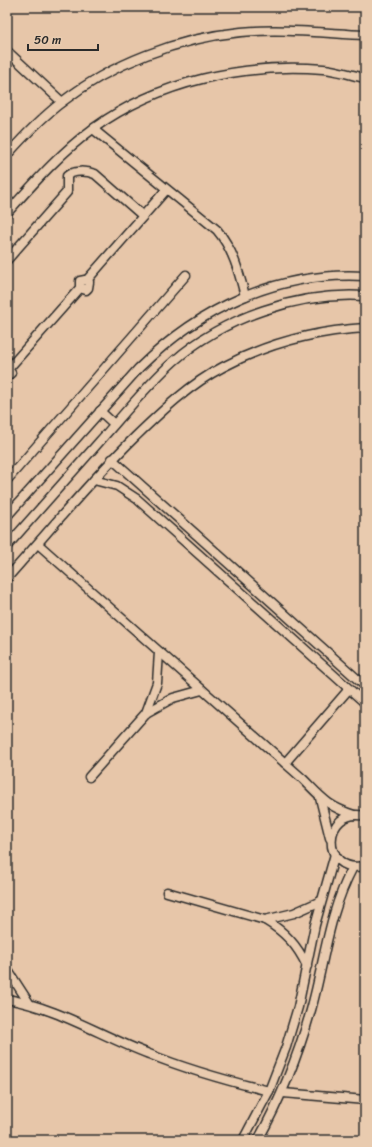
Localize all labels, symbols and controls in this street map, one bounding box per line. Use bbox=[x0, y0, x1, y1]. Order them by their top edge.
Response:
scale bar bbox=[28, 26, 98, 52]
text: 50 m bbox=[34, 29, 61, 51]

